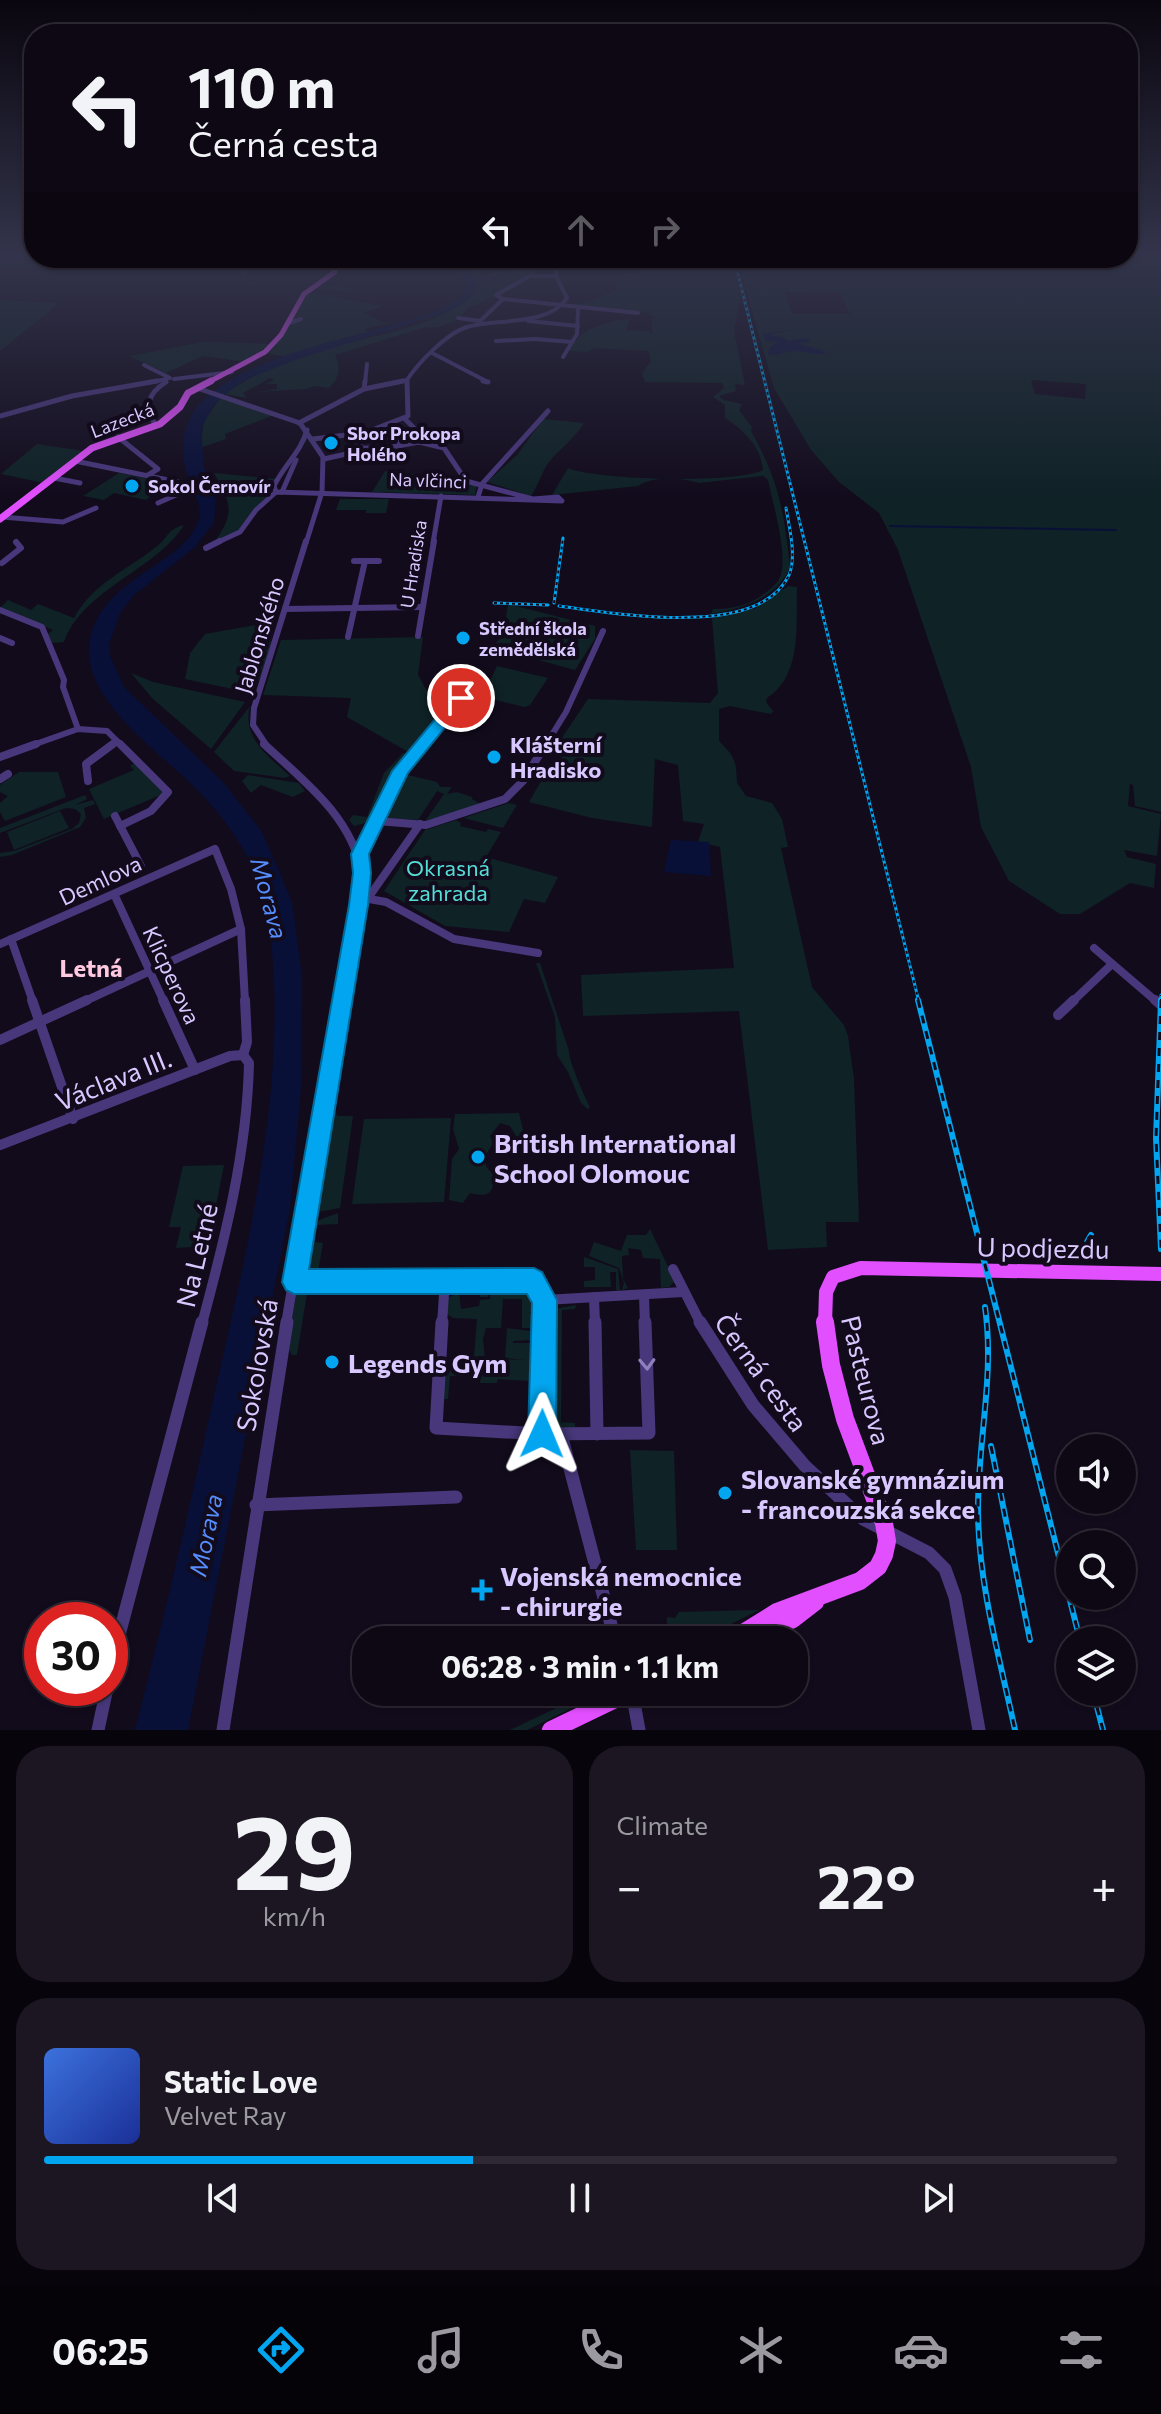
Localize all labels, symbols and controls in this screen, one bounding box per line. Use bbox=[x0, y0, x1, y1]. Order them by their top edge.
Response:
text: 110 m bbox=[188, 51, 335, 120]
icon: left bbox=[56, 56, 160, 160]
text: Černá cesta bbox=[188, 120, 379, 164]
icon: left bbox=[475, 208, 519, 252]
icon: ahead bbox=[559, 208, 603, 252]
icon: right bbox=[643, 208, 687, 252]
street label: Lazecká bbox=[87, 398, 157, 442]
place label: Sbor Prokopa Holého bbox=[347, 422, 460, 465]
marker: Sbor Prokopa Holého bbox=[322, 434, 340, 452]
street label: Na vlčinci bbox=[389, 468, 467, 492]
place label: Sokol Černovír bbox=[148, 475, 271, 497]
marker: Sokol Černovír bbox=[123, 477, 141, 495]
street label: U Hradiska bbox=[395, 518, 431, 610]
street label: Jablonského bbox=[228, 573, 290, 697]
place label: Střední škola zemědělská bbox=[479, 617, 587, 660]
marker: Střední škola zemědělská bbox=[454, 629, 472, 647]
pin bbox=[427, 664, 495, 732]
icon: arrive bbox=[439, 676, 483, 720]
place label: Klášterní Hradisko bbox=[510, 731, 604, 783]
marker: Klášterní Hradisko bbox=[485, 748, 503, 766]
street label: Demlova bbox=[54, 849, 146, 911]
water label: Morava bbox=[245, 854, 295, 942]
park label: Okrasná zahrada bbox=[406, 854, 490, 906]
street label: Klicperova bbox=[138, 922, 206, 1028]
district label: Letná bbox=[59, 953, 123, 982]
street label: Václava III. bbox=[50, 1042, 176, 1116]
place label: British International School Olomouc bbox=[494, 1127, 736, 1188]
marker: British International School Olomouc bbox=[469, 1148, 487, 1166]
street label: Na Letné bbox=[169, 1200, 223, 1310]
street label: U podjezdu bbox=[976, 1230, 1110, 1264]
street label: Sokolovská bbox=[229, 1296, 283, 1434]
street label: Černá cesta bbox=[709, 1307, 815, 1437]
street label: Pasteurova bbox=[836, 1312, 898, 1448]
place label: Legends Gym bbox=[348, 1347, 507, 1378]
marker: Legends Gym bbox=[323, 1353, 341, 1371]
one-way arrow bbox=[639, 1358, 656, 1371]
position arrow bbox=[500, 1392, 584, 1476]
map controls bbox=[1056, 1434, 1136, 1706]
button: sound bbox=[1056, 1434, 1136, 1514]
place label: Slovanské gymnázium - francouzská sekce bbox=[741, 1463, 1004, 1524]
marker: Slovanské gymnázium - francouzská sekce bbox=[716, 1484, 734, 1502]
water label: Morava bbox=[182, 1491, 228, 1579]
button: search bbox=[1056, 1530, 1136, 1610]
place label: Vojenská nemocnice - chirurgie bbox=[500, 1560, 742, 1621]
marker: Vojenská nemocnice - chirurgie bbox=[471, 1579, 493, 1601]
speed limit sign: 30 bbox=[24, 1602, 128, 1706]
button: layers bbox=[1056, 1626, 1136, 1706]
text: 06:28 · 3 min · 1.1 km bbox=[441, 1647, 719, 1684]
text: 29 bbox=[233, 1784, 356, 1911]
text: Climate bbox=[617, 1809, 708, 1840]
text: 22° bbox=[817, 1848, 916, 1921]
text: − bbox=[617, 1858, 642, 1912]
text: + bbox=[1091, 1858, 1117, 1912]
text: km/h bbox=[263, 1900, 326, 1931]
text: Static Love bbox=[164, 2062, 318, 2099]
text: Velvet Ray bbox=[164, 2099, 287, 2130]
icon: previous bbox=[201, 2176, 245, 2220]
icon: pause bbox=[558, 2176, 602, 2220]
icon: next bbox=[916, 2176, 960, 2220]
icon: directions bbox=[253, 2322, 309, 2378]
icon: music bbox=[413, 2322, 469, 2378]
icon: phone bbox=[573, 2322, 629, 2378]
icon: climate bbox=[733, 2322, 789, 2378]
icon: car bbox=[893, 2322, 949, 2378]
icon: filters bbox=[1053, 2322, 1109, 2378]
text: 06:25 bbox=[52, 2328, 149, 2372]

